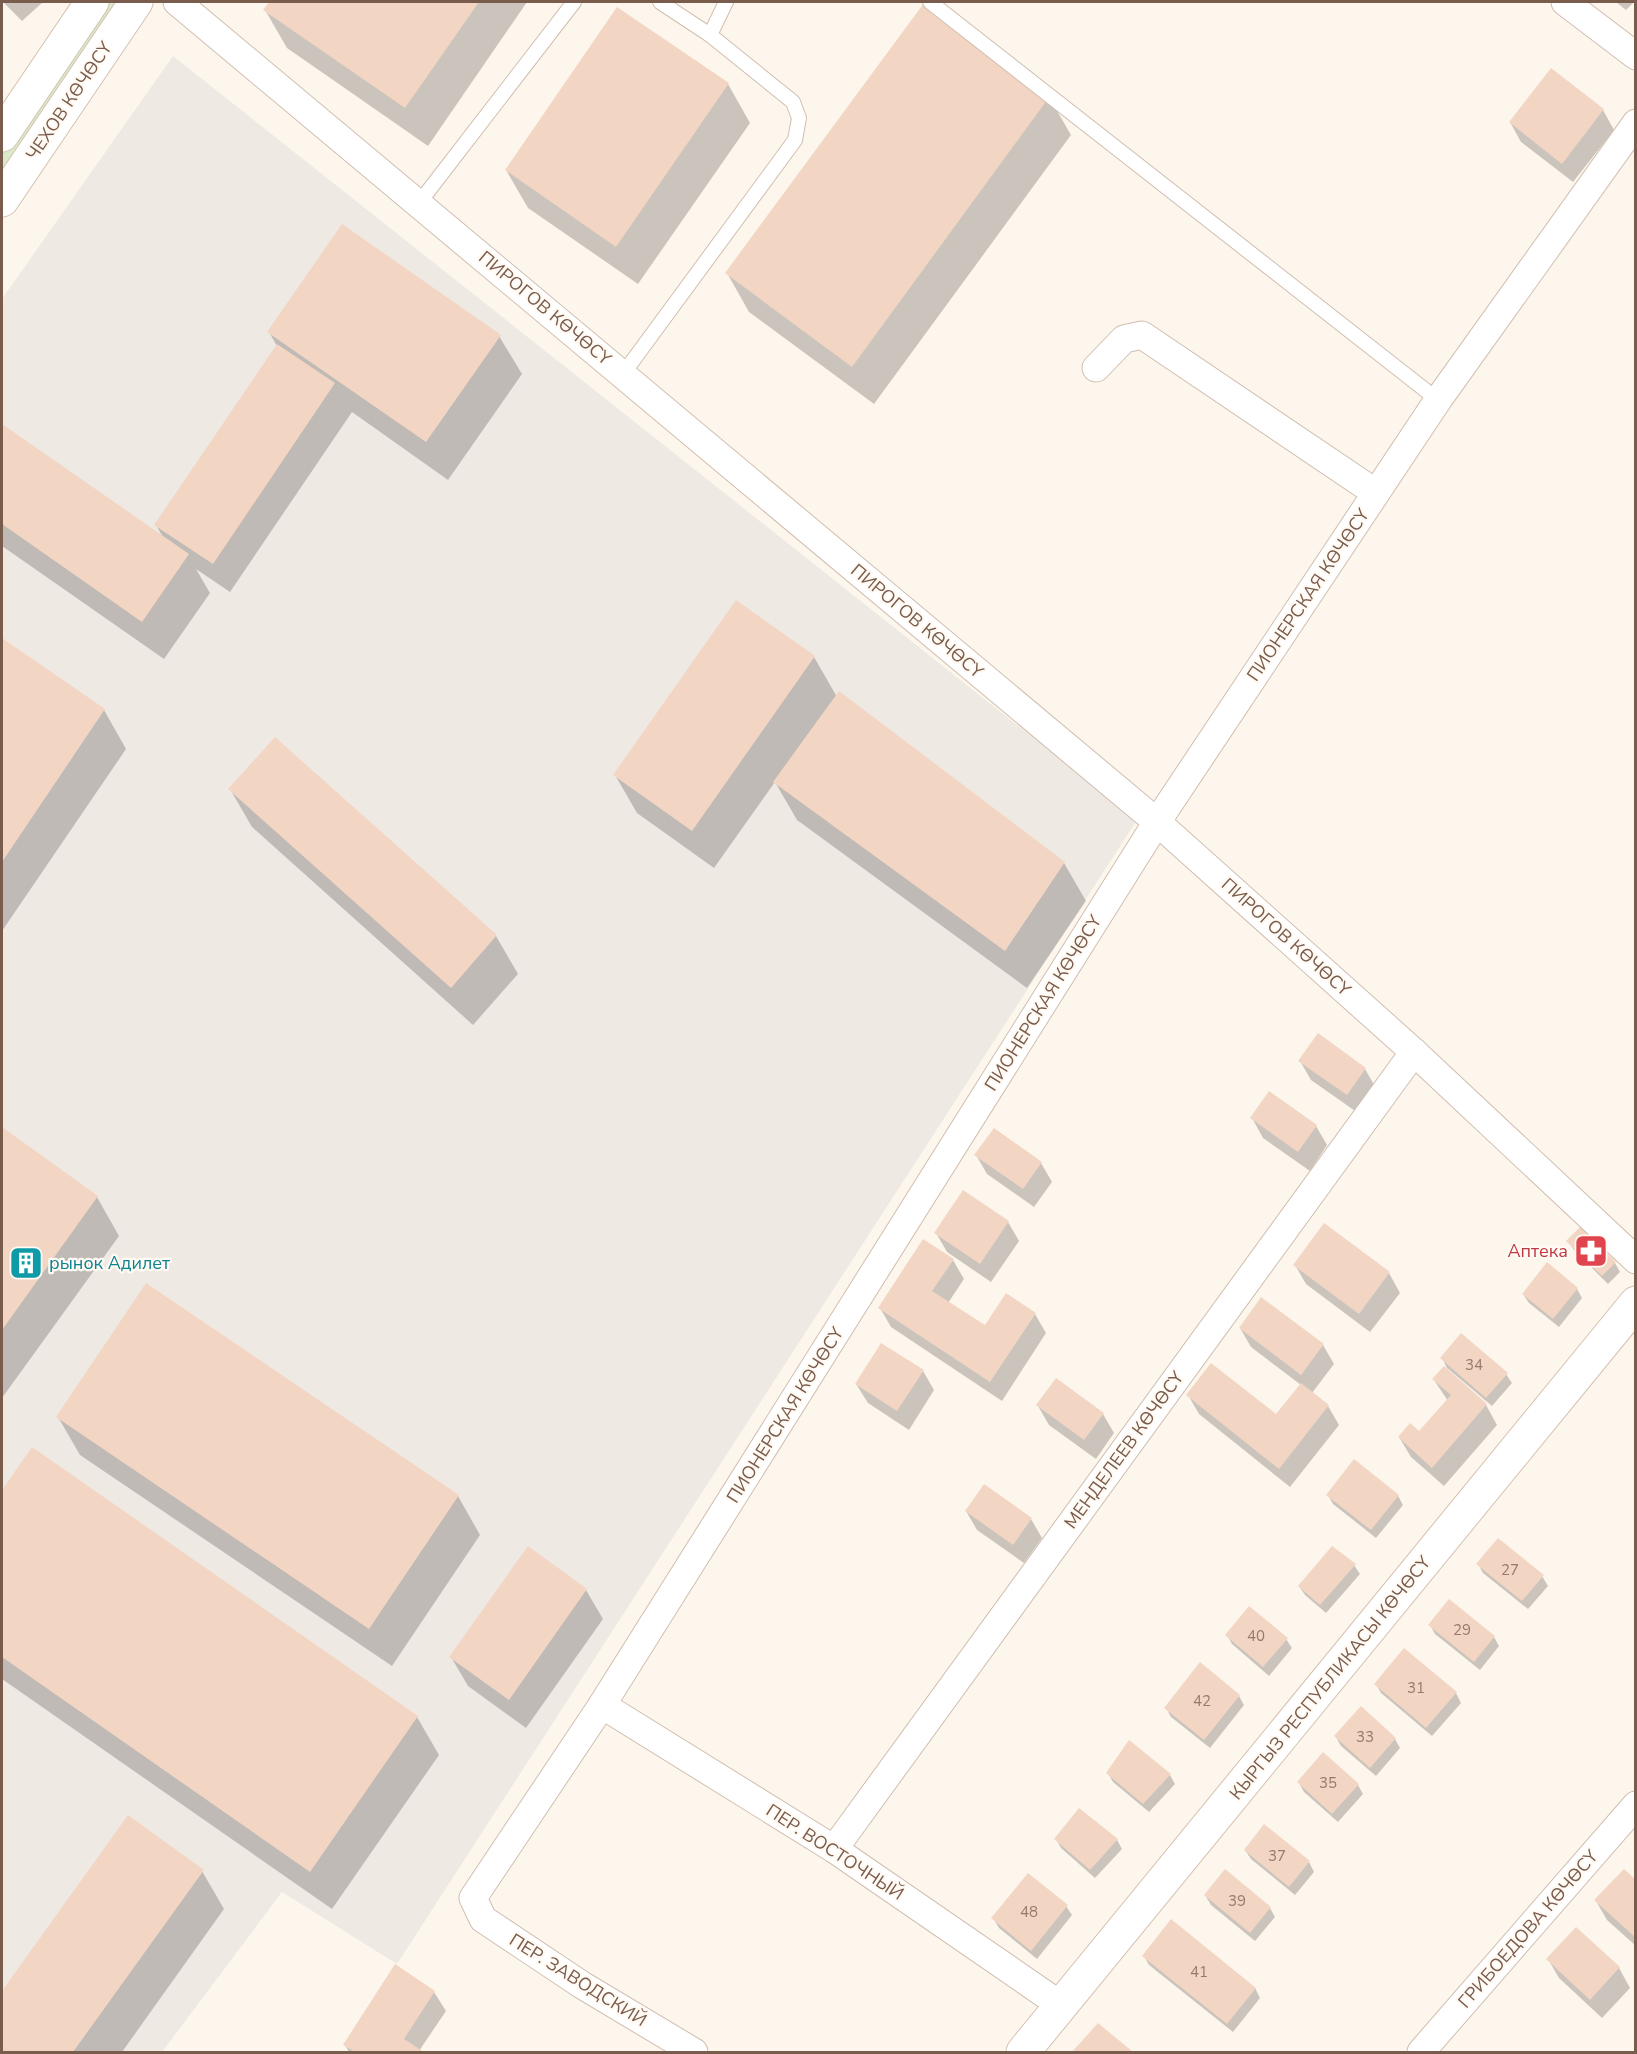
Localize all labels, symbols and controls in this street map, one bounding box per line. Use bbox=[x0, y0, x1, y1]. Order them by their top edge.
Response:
street label: ЧЕХОВ КӨЧӨСҮ bbox=[20, 37, 118, 165]
street label: ПИРОГОВ КӨЧӨСҮ bbox=[474, 246, 616, 371]
street label: ПИОНЕРСКАЯ КӨЧӨСҮ bbox=[1241, 504, 1375, 686]
street label: ПИРОГОВ КӨЧӨСҮ bbox=[846, 559, 988, 684]
street label: ПИРОГОВ КӨЧӨСҮ bbox=[1216, 873, 1356, 1002]
street label: ПИОНЕРСКАЯ КӨЧӨСҮ bbox=[979, 910, 1107, 1095]
pharmacy icon: Аптека bbox=[1573, 1233, 1609, 1269]
place label: Аптека bbox=[1507, 1239, 1568, 1263]
building icon: рынок Адилет bbox=[8, 1245, 44, 1281]
place label: рынок Адилет bbox=[49, 1251, 170, 1275]
street label: ПИОНЕРСКАЯ КӨЧӨСҮ bbox=[721, 1322, 849, 1507]
house number: 34 bbox=[1465, 1355, 1483, 1375]
street label: МЕНДЕЛЕЕВ КӨЧӨСҮ bbox=[1059, 1366, 1189, 1533]
street label: КЫРГЫЗ РЕСПУБЛИКАСЫ КӨЧӨСҮ bbox=[1224, 1551, 1436, 1805]
house number: 27 bbox=[1501, 1560, 1519, 1580]
house number: 29 bbox=[1453, 1620, 1471, 1640]
house number: 40 bbox=[1247, 1626, 1265, 1646]
house number: 31 bbox=[1407, 1678, 1425, 1698]
house number: 42 bbox=[1193, 1691, 1211, 1711]
house number: 33 bbox=[1356, 1727, 1374, 1747]
house number: 35 bbox=[1319, 1773, 1337, 1793]
street label: ПЕР. ВОСТОЧНЫЙ bbox=[762, 1798, 908, 1906]
street label: ГРИБОЕДОВА КӨЧӨСҮ bbox=[1453, 1845, 1603, 2013]
house number: 37 bbox=[1268, 1846, 1286, 1866]
house number: 39 bbox=[1228, 1891, 1246, 1911]
house number: 48 bbox=[1020, 1902, 1038, 1922]
street label: ПЕР. ЗАВОДСКИЙ bbox=[505, 1928, 651, 2032]
house number: 41 bbox=[1190, 1962, 1208, 1982]

